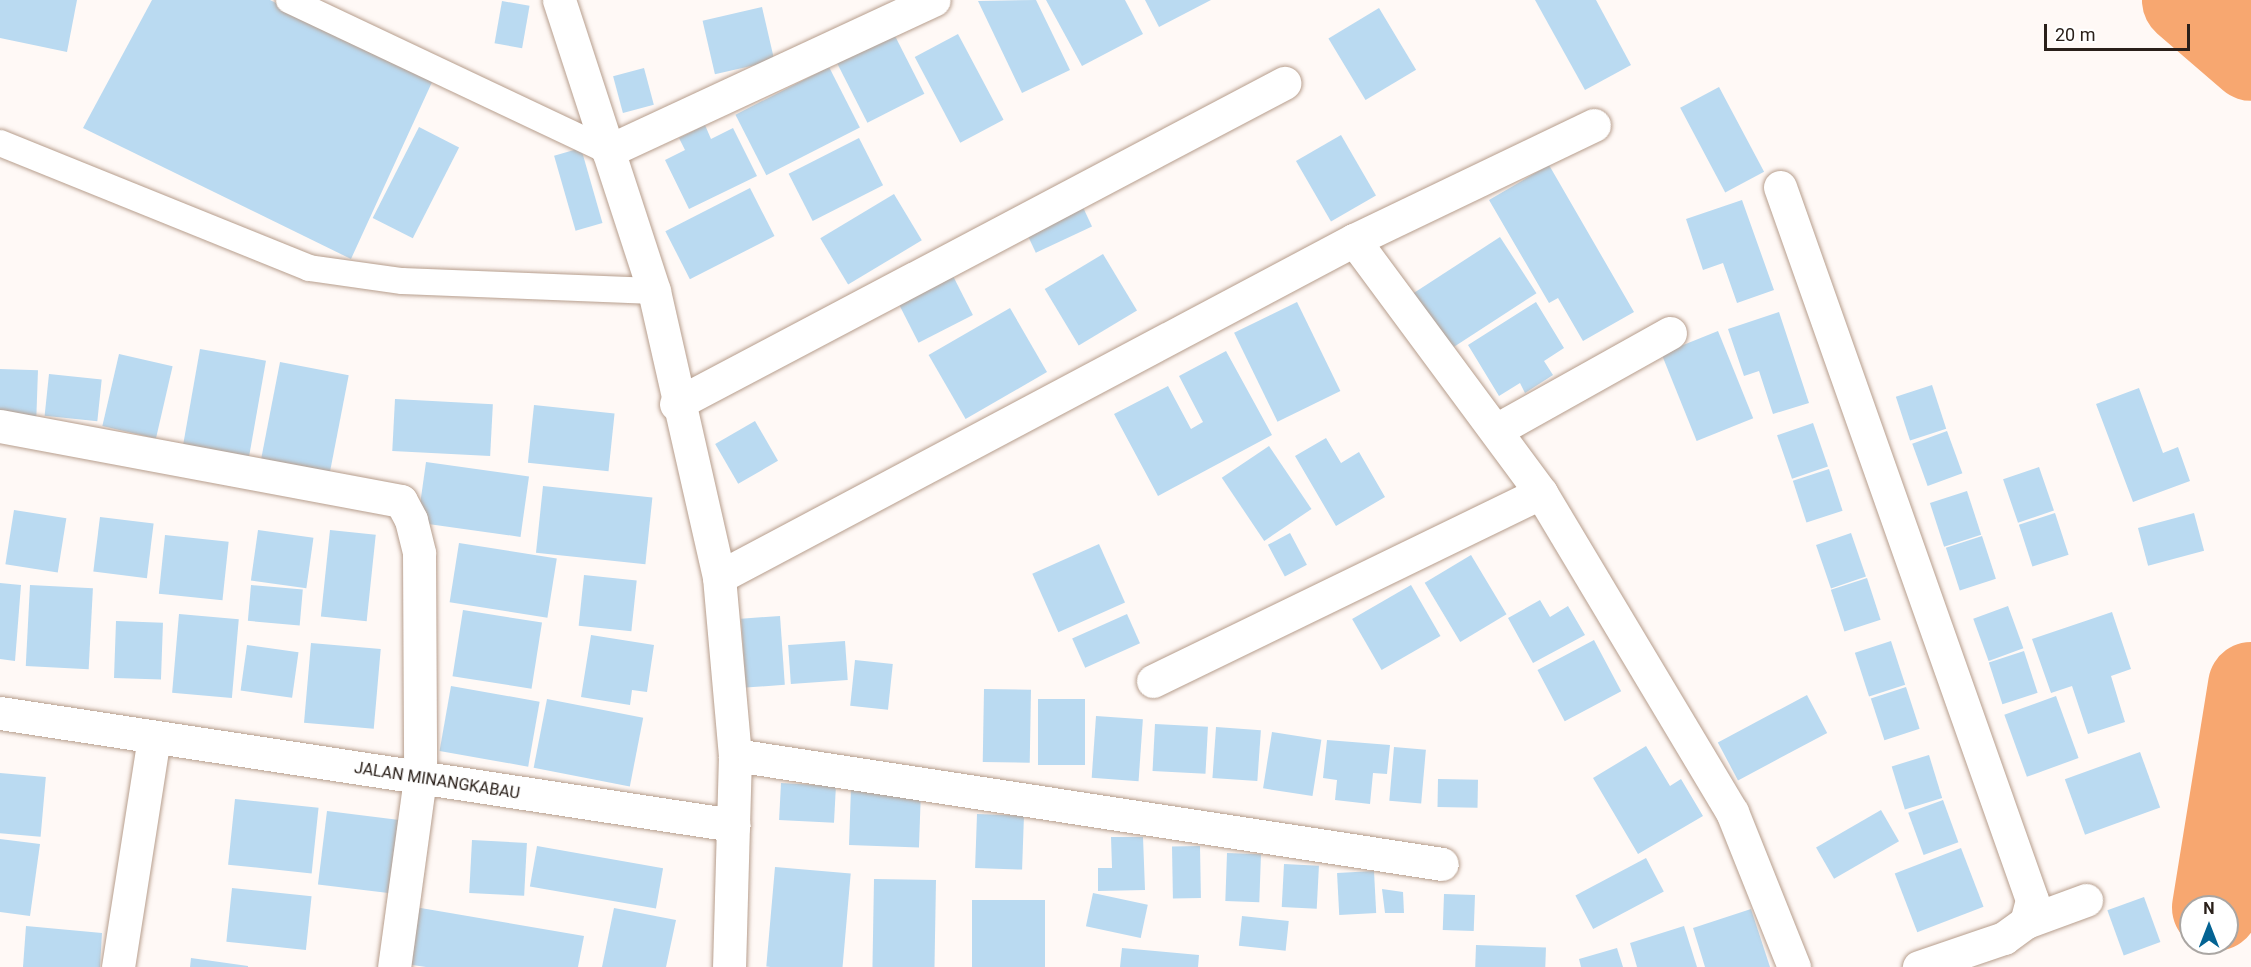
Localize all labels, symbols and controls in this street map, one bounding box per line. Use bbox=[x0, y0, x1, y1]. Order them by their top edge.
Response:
scale bar bbox=[2047, 12, 2192, 50]
text: 20 m bbox=[2055, 24, 2095, 45]
street label: JALAN MINANGKABAU bbox=[353, 758, 521, 804]
north arrow bbox=[2179, 895, 2239, 955]
text: N bbox=[2203, 899, 2215, 918]

